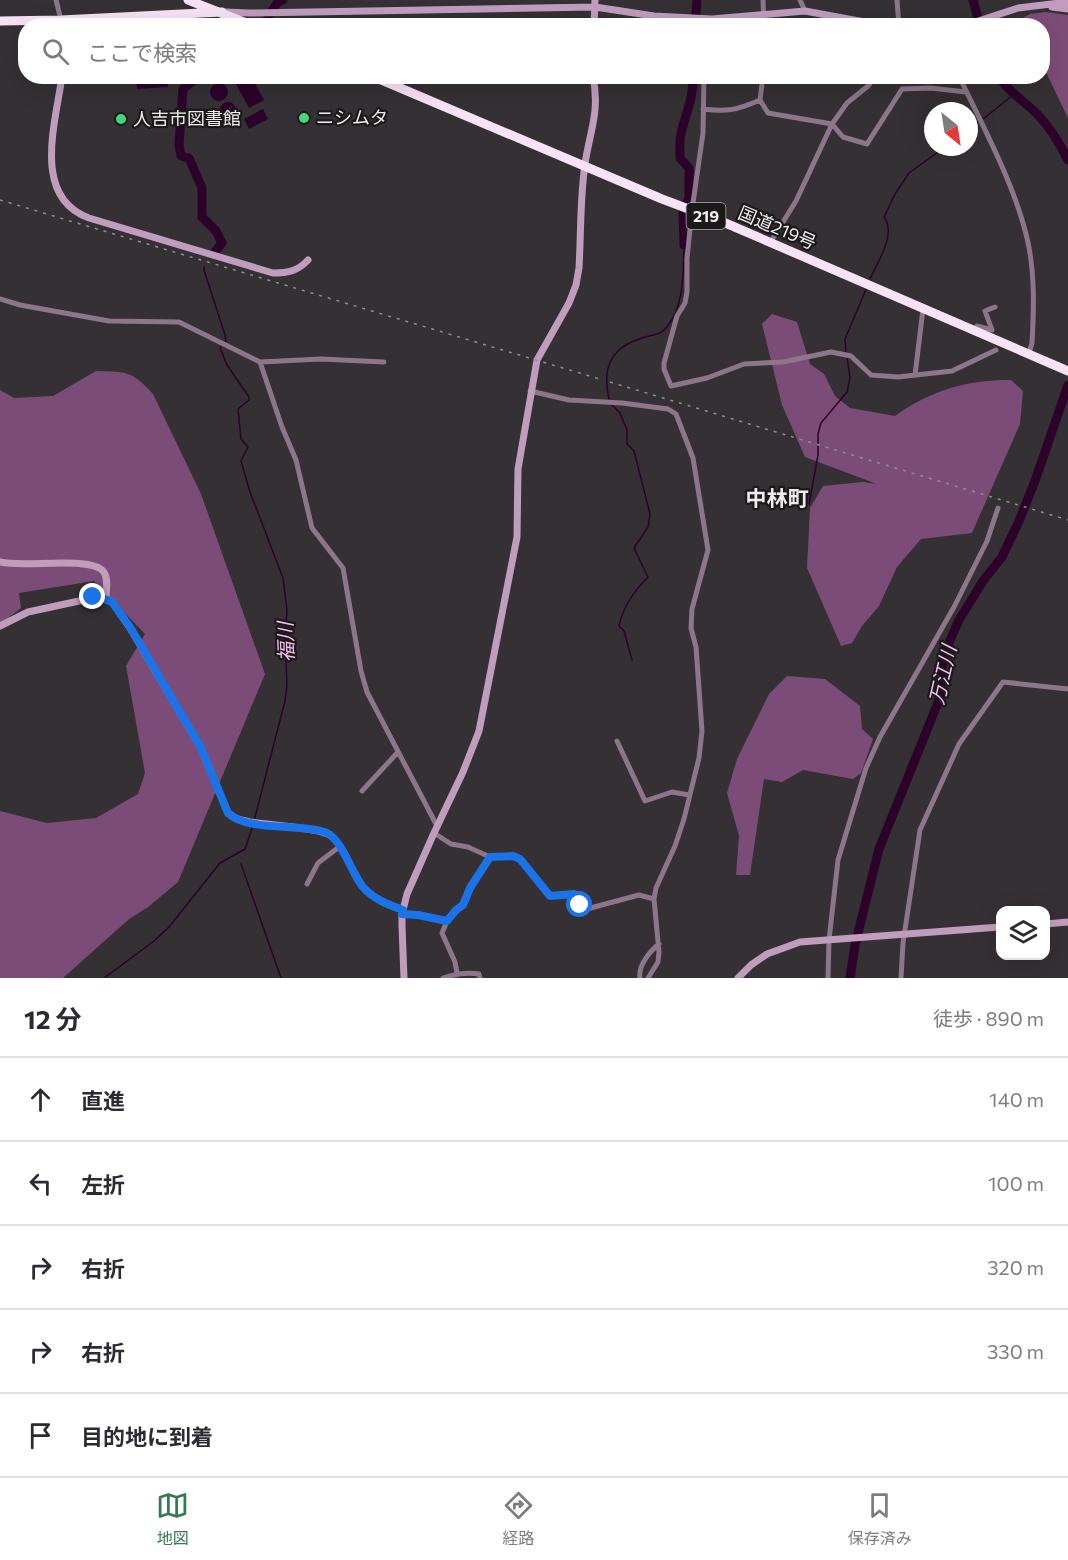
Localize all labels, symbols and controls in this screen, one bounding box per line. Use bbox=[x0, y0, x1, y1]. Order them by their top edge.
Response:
search box bbox=[18, 18, 1050, 84]
icon: search bbox=[39, 35, 72, 68]
text: ここで検索 bbox=[87, 39, 197, 66]
north arrow bbox=[924, 102, 978, 156]
place label: ニシムタ bbox=[316, 106, 388, 128]
place label: 人吉市図書館 bbox=[133, 107, 241, 129]
marker: ニシムタ bbox=[297, 111, 311, 125]
marker: 人吉市図書館 bbox=[114, 112, 128, 126]
street label: 国道219号 bbox=[735, 201, 820, 253]
road number: 219 bbox=[686, 203, 726, 229]
district label: 中林町 bbox=[746, 485, 809, 510]
route end bbox=[79, 583, 105, 609]
water label: 福川 bbox=[272, 620, 298, 662]
water label: 万江川 bbox=[924, 641, 961, 707]
route start bbox=[566, 891, 592, 917]
map controls bbox=[996, 906, 1050, 960]
button: layers bbox=[996, 906, 1050, 960]
text: 12 分 bbox=[24, 1003, 82, 1034]
text: 徒歩 · 890 m bbox=[933, 1006, 1044, 1030]
icon: ahead bbox=[24, 1083, 57, 1116]
text: 直進 bbox=[81, 1087, 125, 1114]
text: 140 m bbox=[989, 1087, 1044, 1111]
icon: left bbox=[24, 1167, 57, 1200]
text: 左折 bbox=[81, 1171, 125, 1198]
text: 100 m bbox=[988, 1171, 1044, 1195]
icon: right bbox=[24, 1251, 57, 1284]
text: 右折 bbox=[81, 1255, 125, 1282]
text: 320 m bbox=[987, 1255, 1044, 1279]
icon: right bbox=[24, 1335, 57, 1368]
text: 右折 bbox=[81, 1339, 125, 1366]
text: 330 m bbox=[987, 1339, 1044, 1363]
icon: arrive bbox=[24, 1419, 57, 1452]
text: 目的地に到着 bbox=[81, 1423, 213, 1450]
tab: 地図 bbox=[156, 1489, 189, 1549]
tab: 経路 bbox=[502, 1489, 535, 1549]
tab: 保存済み bbox=[848, 1489, 912, 1549]

